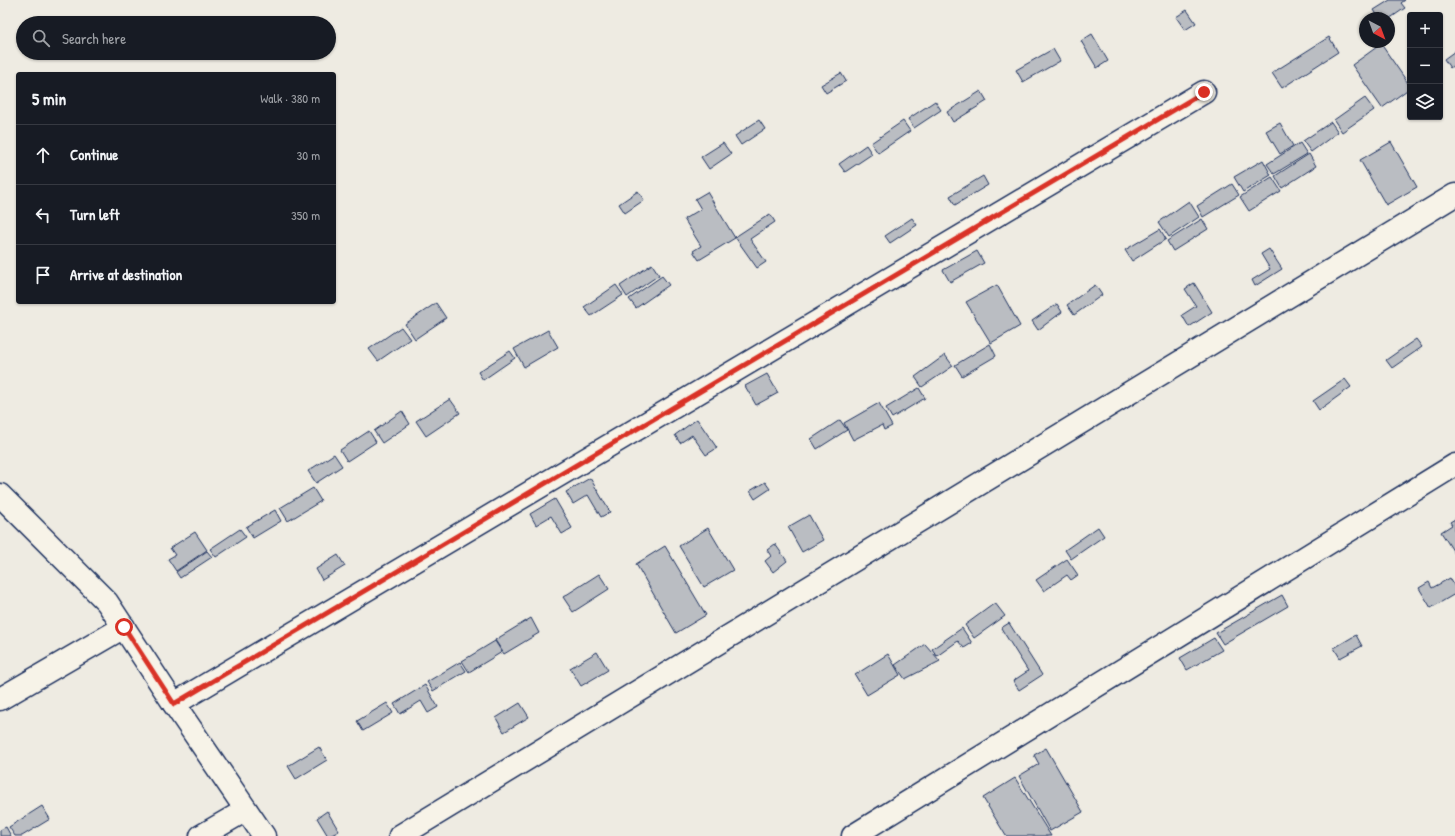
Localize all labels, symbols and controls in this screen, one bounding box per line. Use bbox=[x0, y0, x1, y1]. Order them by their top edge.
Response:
north arrow bbox=[1359, 12, 1395, 48]
map controls bbox=[1407, 12, 1443, 120]
button: + bbox=[1407, 12, 1443, 48]
search box bbox=[16, 16, 336, 60]
icon: search bbox=[30, 27, 52, 49]
text: Search here bbox=[62, 28, 126, 49]
button: − bbox=[1407, 48, 1443, 84]
route end bbox=[1195, 83, 1213, 101]
button: layers bbox=[1407, 84, 1443, 120]
text: 5 min bbox=[32, 87, 66, 110]
text: Walk · 380 m bbox=[260, 89, 320, 107]
icon: ahead bbox=[32, 144, 54, 166]
text: Continue bbox=[70, 144, 118, 165]
text: 30 m bbox=[297, 146, 320, 164]
icon: left bbox=[32, 204, 54, 226]
text: Turn left bbox=[70, 204, 120, 225]
text: 350 m bbox=[291, 206, 320, 224]
icon: arrive bbox=[32, 264, 54, 286]
text: Arrive at destination bbox=[70, 264, 182, 285]
route start bbox=[115, 618, 133, 636]

